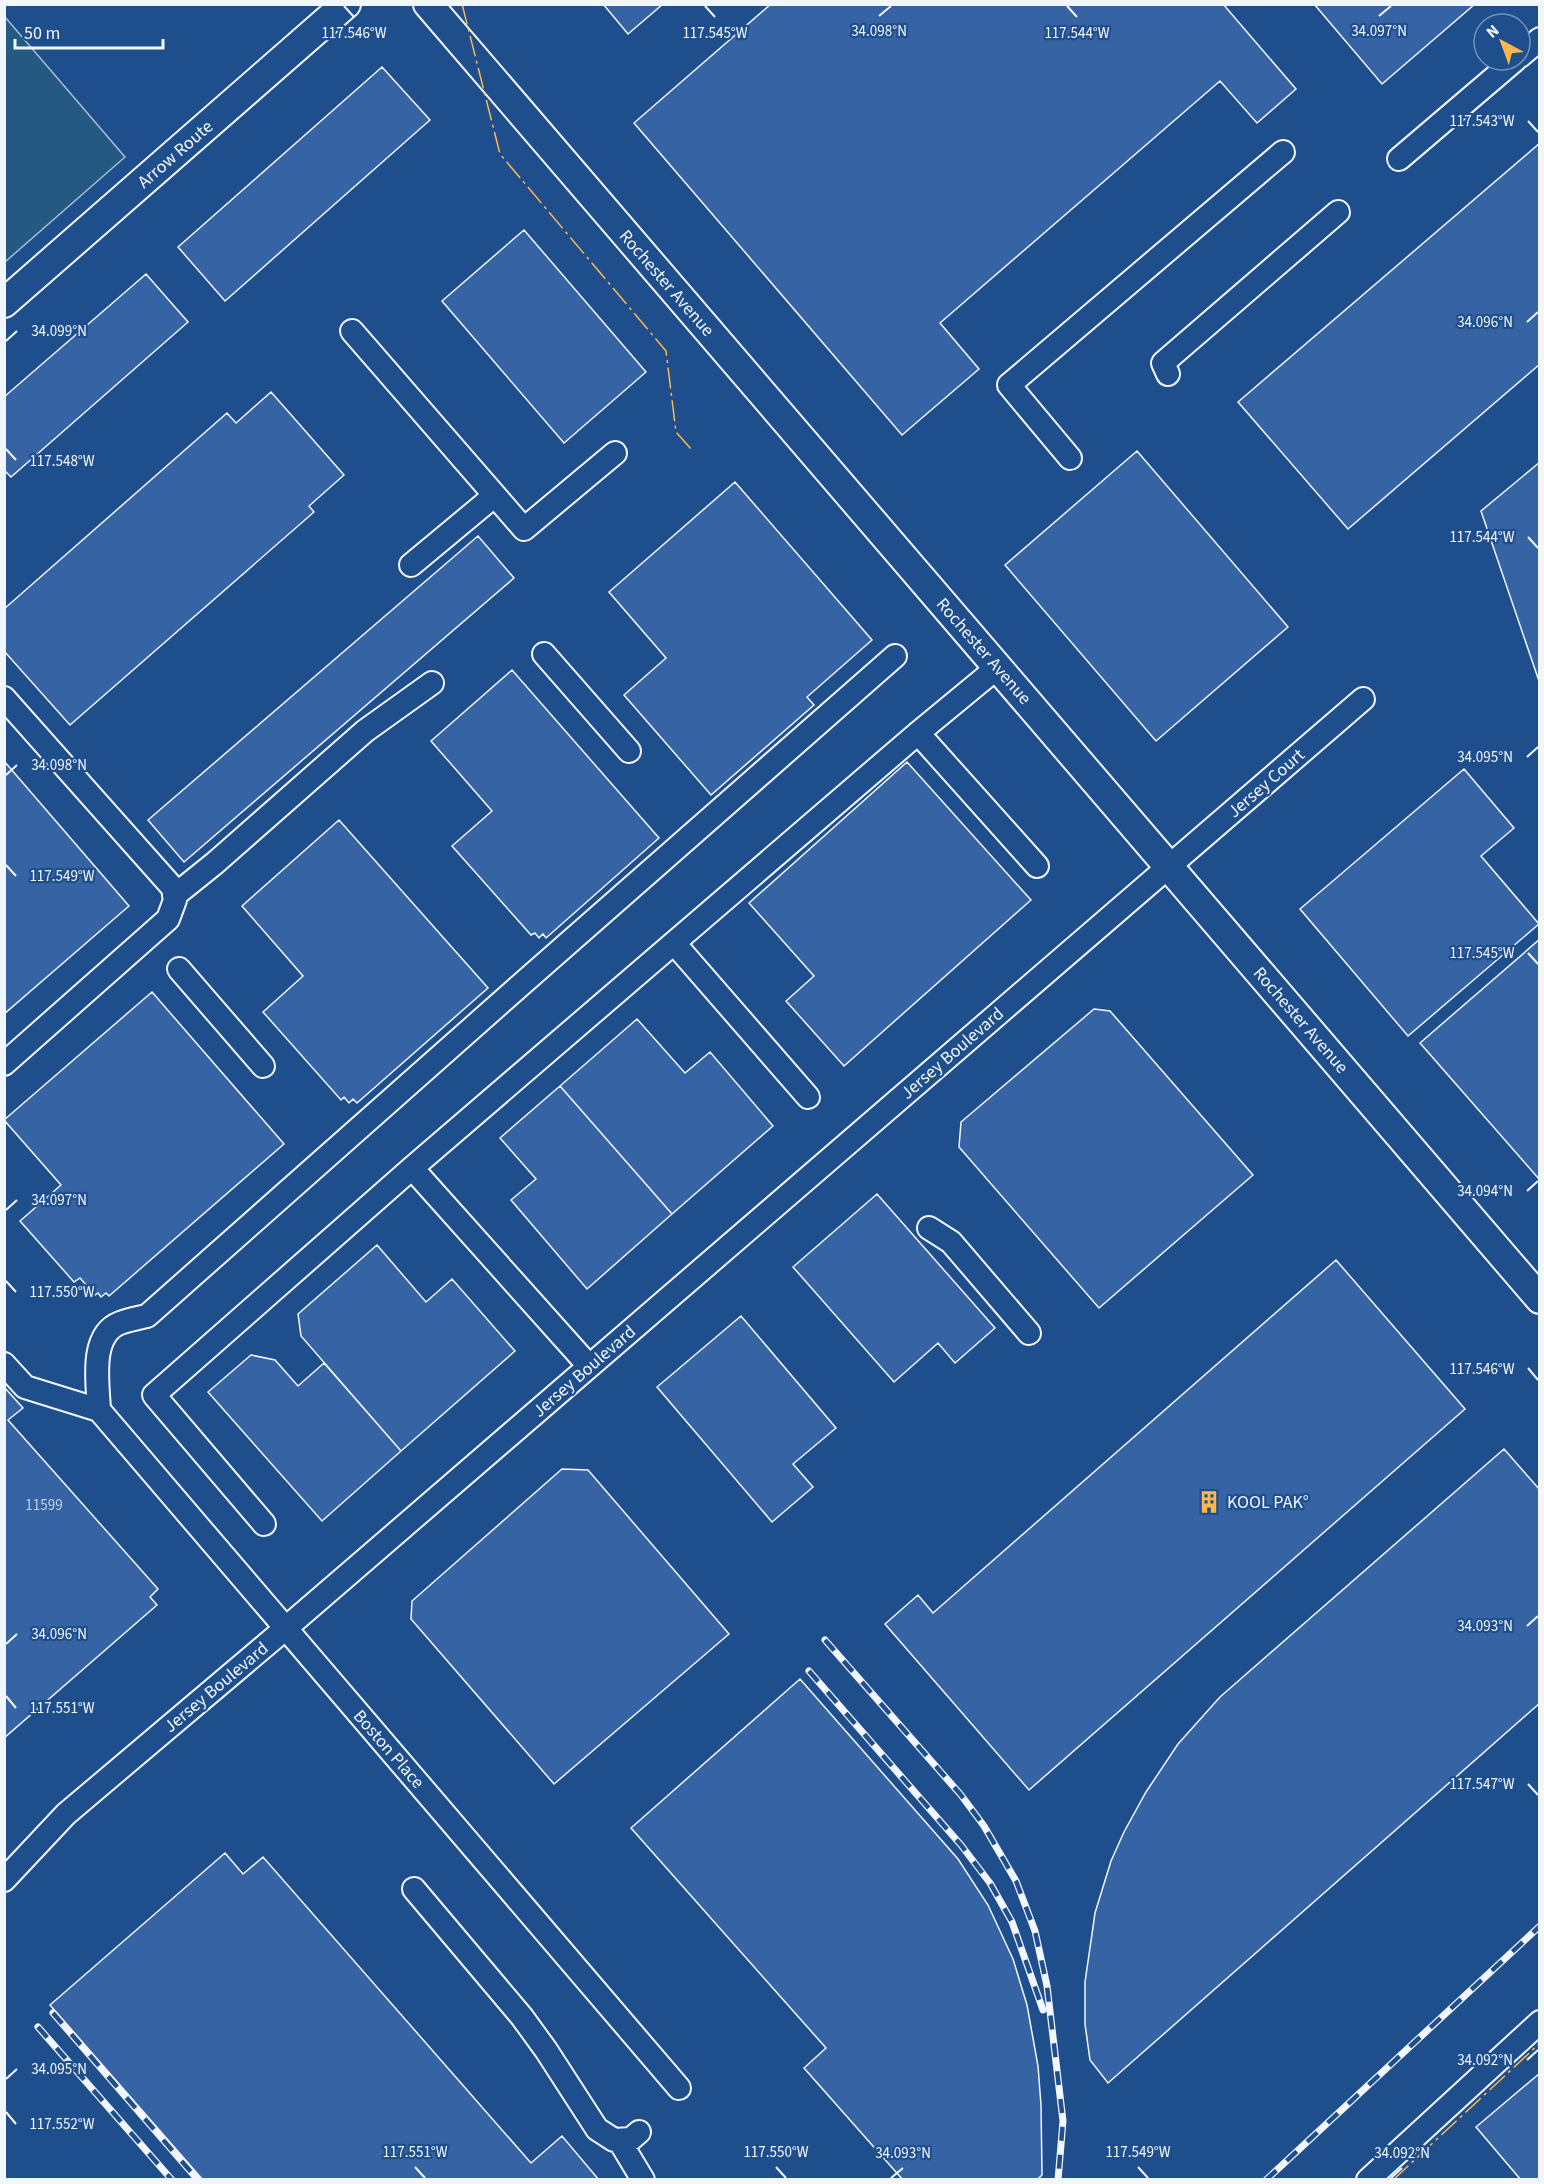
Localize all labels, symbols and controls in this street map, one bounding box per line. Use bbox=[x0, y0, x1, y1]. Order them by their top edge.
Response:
scale bar bbox=[15, 12, 164, 50]
north arrow bbox=[1472, 12, 1532, 72]
text: N bbox=[1482, 20, 1504, 43]
text: 50 m bbox=[24, 21, 60, 46]
text: 34.098°N bbox=[851, 21, 907, 42]
text: 34.097°N bbox=[1351, 21, 1407, 42]
text: 117.546°W bbox=[321, 23, 387, 44]
text: 117.545°W bbox=[682, 23, 748, 44]
text: 117.544°W bbox=[1044, 23, 1110, 44]
text: 117.543°W bbox=[1449, 111, 1515, 132]
street label: Arrow Route bbox=[132, 114, 219, 194]
street label: Rochester Avenue bbox=[613, 225, 720, 342]
text: 34.096°N bbox=[1457, 312, 1513, 333]
text: 34.099°N bbox=[31, 321, 87, 342]
text: 117.548°W bbox=[29, 451, 95, 472]
text: 117.544°W bbox=[1449, 527, 1515, 548]
street label: Rochester Avenue bbox=[930, 593, 1037, 710]
street label: Jersey Court bbox=[1222, 743, 1310, 824]
text: 34.095°N bbox=[1457, 747, 1513, 768]
text: 34.098°N bbox=[31, 755, 87, 776]
text: 117.549°W bbox=[29, 866, 95, 887]
text: 117.545°W bbox=[1449, 943, 1515, 964]
street label: Rochester Avenue bbox=[1247, 962, 1354, 1079]
street label: Jersey Boulevard bbox=[895, 1002, 1009, 1105]
text: 34.094°N bbox=[1457, 1181, 1513, 1202]
text: 34.097°N bbox=[31, 1190, 87, 1211]
text: 117.550°W bbox=[29, 1282, 95, 1303]
street label: Jersey Boulevard bbox=[527, 1320, 641, 1423]
text: 117.546°W bbox=[1449, 1359, 1515, 1380]
building icon: KOOL PAK° bbox=[1196, 1489, 1222, 1515]
place label: KOOL PAK° bbox=[1227, 1490, 1309, 1515]
house number: 11599 bbox=[25, 1495, 63, 1516]
text: 34.093°N bbox=[1457, 1616, 1513, 1637]
text: 34.096°N bbox=[31, 1624, 87, 1645]
street label: Jersey Boulevard bbox=[159, 1636, 274, 1738]
text: 117.551°W bbox=[29, 1698, 95, 1719]
street label: Boston Place bbox=[347, 1704, 430, 1794]
text: 117.547°W bbox=[1449, 1774, 1515, 1795]
text: 34.092°N bbox=[1457, 2050, 1513, 2071]
text: 34.095°N bbox=[31, 2059, 87, 2080]
text: 117.552°W bbox=[29, 2114, 95, 2135]
text: 117.551°W bbox=[382, 2142, 448, 2163]
text: 117.550°W bbox=[743, 2142, 809, 2163]
text: 117.549°W bbox=[1105, 2142, 1171, 2163]
text: 34.093°N bbox=[875, 2143, 931, 2164]
text: 34.092°N bbox=[1374, 2143, 1430, 2164]

